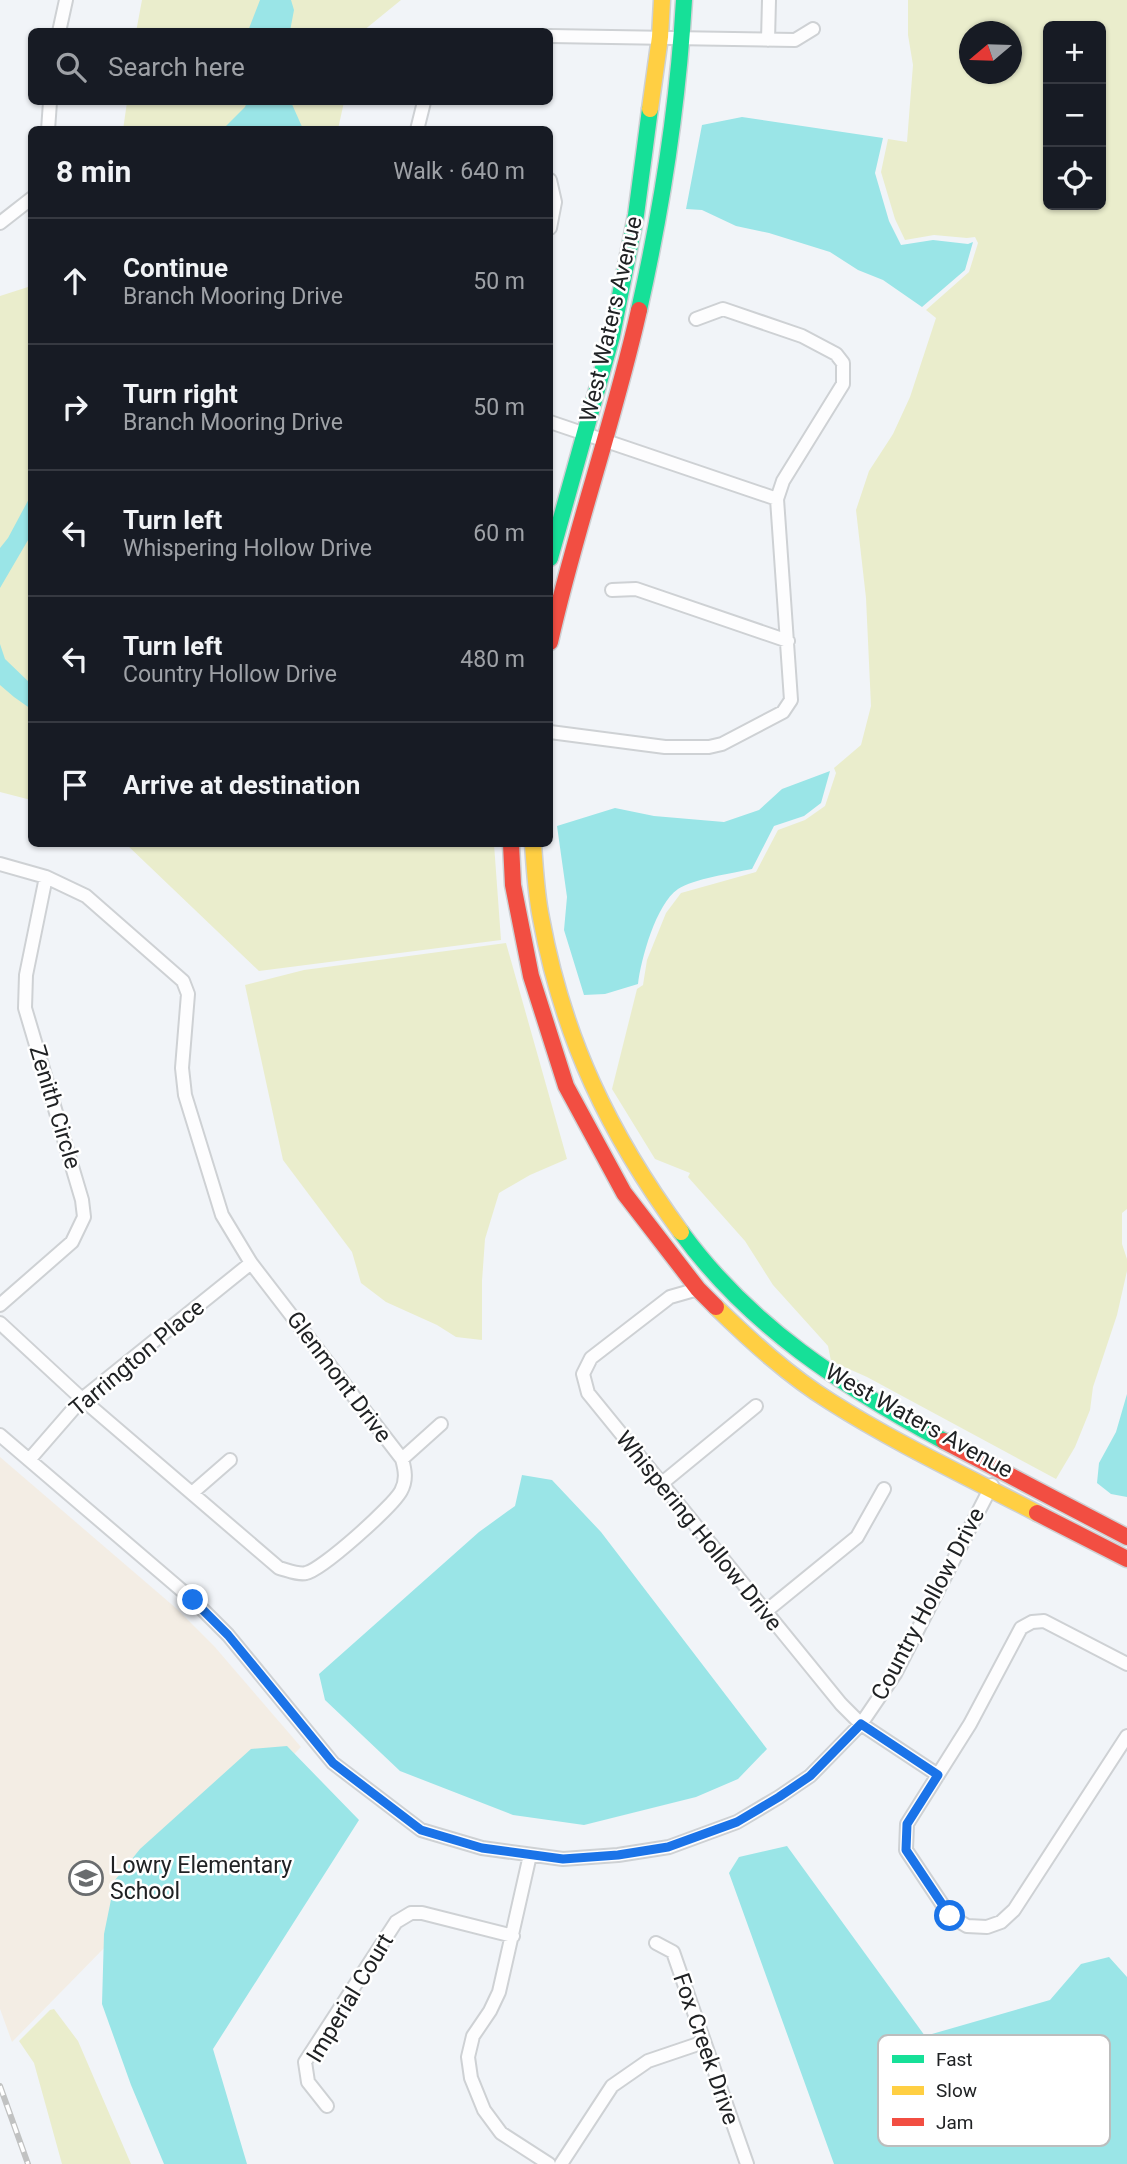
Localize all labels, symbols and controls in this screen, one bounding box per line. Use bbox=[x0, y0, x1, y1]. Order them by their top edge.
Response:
north arrow bbox=[959, 21, 1022, 84]
map controls bbox=[1043, 21, 1106, 210]
button: + bbox=[1043, 21, 1106, 84]
search box bbox=[28, 28, 553, 105]
icon: search bbox=[52, 48, 90, 86]
text: Search here bbox=[108, 52, 245, 82]
button: − bbox=[1043, 84, 1106, 147]
button: locate bbox=[1043, 147, 1106, 210]
text: 8 min bbox=[56, 154, 131, 189]
text: Walk · 640 m bbox=[393, 158, 525, 185]
street label: West Waters Avenue bbox=[574, 214, 648, 424]
text: Continue bbox=[123, 253, 228, 283]
icon: ahead bbox=[56, 262, 94, 300]
text: 50 m bbox=[473, 268, 525, 295]
text: Branch Mooring Drive bbox=[123, 283, 343, 310]
text: Turn right bbox=[123, 379, 238, 409]
icon: right bbox=[56, 388, 94, 426]
text: 50 m bbox=[473, 394, 525, 421]
text: Branch Mooring Drive bbox=[123, 409, 343, 436]
text: Turn left bbox=[123, 505, 222, 535]
icon: left bbox=[56, 514, 94, 552]
text: 60 m bbox=[473, 520, 525, 547]
text: Whispering Hollow Drive bbox=[123, 535, 372, 562]
text: Turn left bbox=[123, 631, 222, 661]
icon: left bbox=[56, 640, 94, 678]
text: 480 m bbox=[460, 646, 525, 673]
text: Country Hollow Drive bbox=[123, 661, 337, 688]
icon: arrive bbox=[56, 766, 94, 804]
text: Arrive at destination bbox=[123, 770, 360, 800]
street label: Zenith Circle bbox=[23, 1042, 87, 1172]
street label: Tarrington Place bbox=[64, 1294, 210, 1422]
street label: Glenmont Drive bbox=[281, 1306, 397, 1448]
street label: West Waters Avenue bbox=[821, 1358, 1017, 1484]
street label: Whispering Hollow Drive bbox=[610, 1426, 788, 1636]
street label: Country Hollow Drive bbox=[866, 1503, 990, 1705]
route end bbox=[177, 1584, 208, 1615]
place label: Lowry Elementary School bbox=[110, 1852, 292, 1905]
school or university icon: Lowry Elementary School bbox=[67, 1859, 105, 1897]
route start bbox=[934, 1900, 965, 1931]
street label: Imperial Court bbox=[301, 1929, 399, 2067]
street label: Fox Creek Drive bbox=[667, 1970, 745, 2128]
legend bbox=[878, 2035, 1110, 2146]
text: Fast bbox=[936, 2048, 973, 2071]
text: Slow bbox=[936, 2079, 977, 2102]
text: Jam bbox=[936, 2111, 973, 2134]

